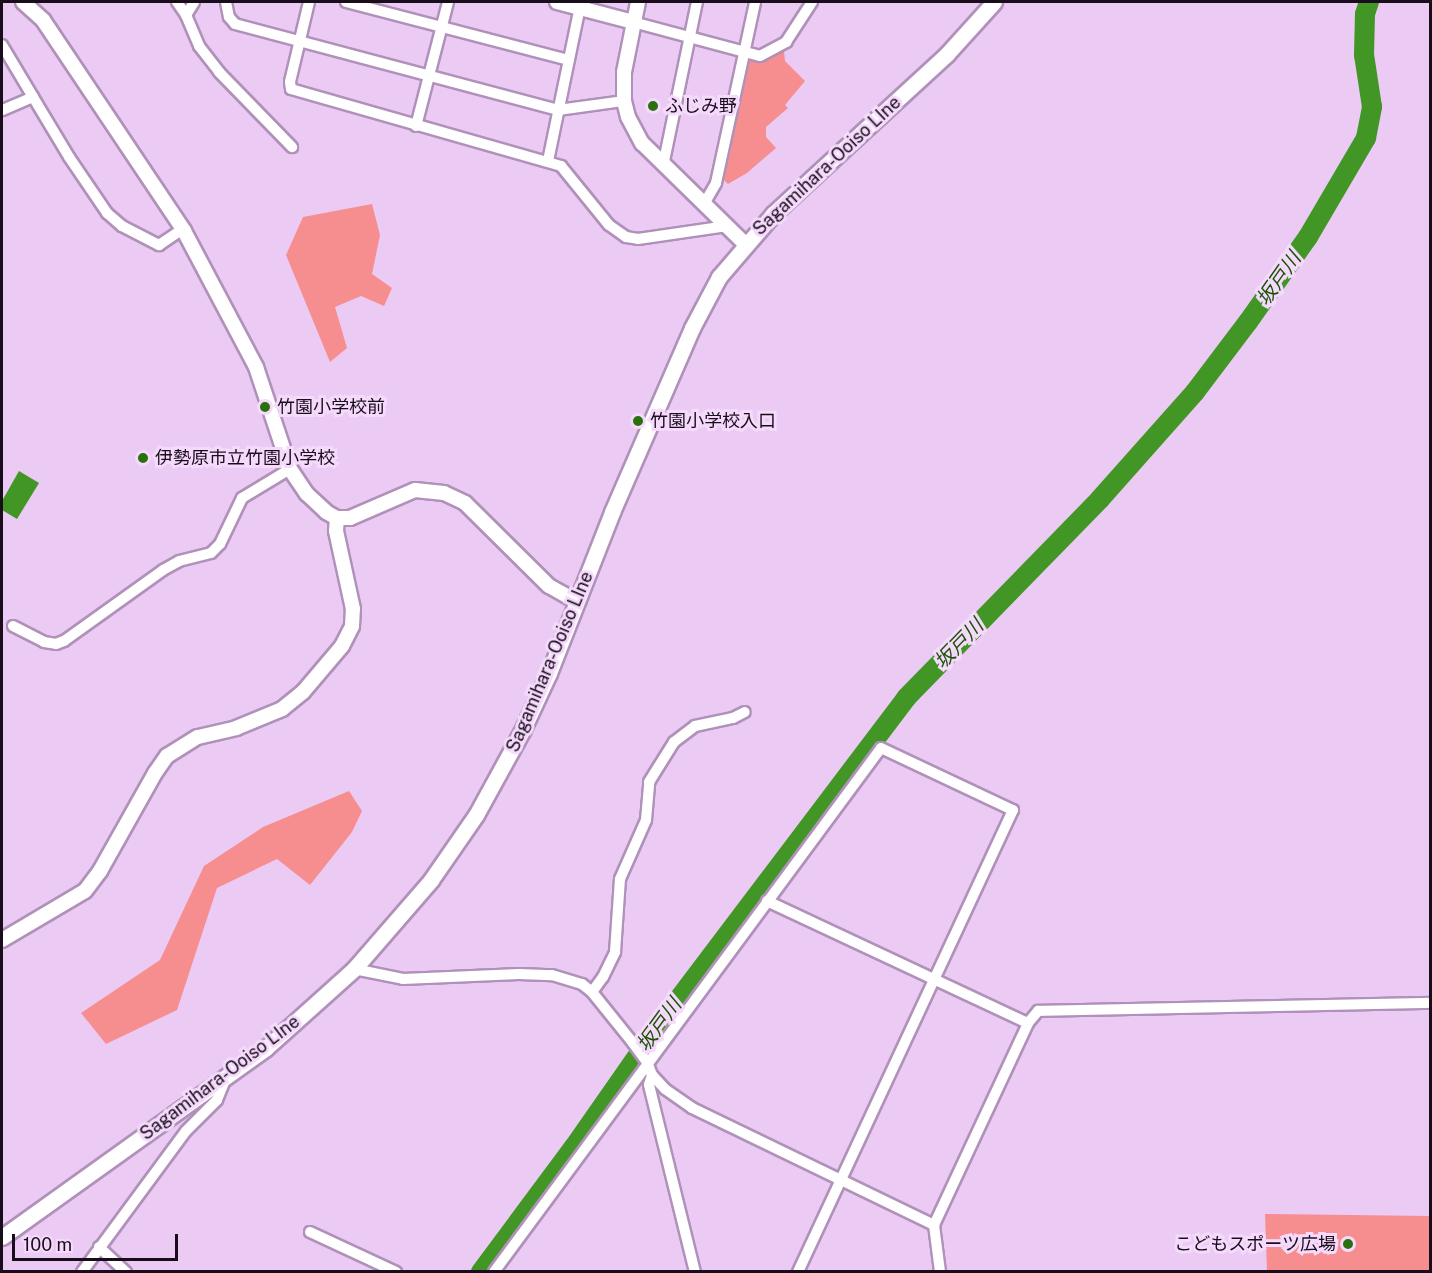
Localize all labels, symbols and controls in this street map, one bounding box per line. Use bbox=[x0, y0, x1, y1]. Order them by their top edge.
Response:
street label: Sagamihara-Ooiso LIne bbox=[749, 92, 905, 240]
place label: ふじみ野 bbox=[665, 95, 737, 117]
marker: ふじみ野 bbox=[646, 99, 660, 113]
water label: 坂戸川 bbox=[1252, 248, 1306, 310]
place label: 竹園小学校前 bbox=[277, 396, 385, 418]
marker: 竹園小学校前 bbox=[258, 400, 272, 414]
place label: 竹園小学校入口 bbox=[650, 410, 776, 432]
marker: 竹園小学校入口 bbox=[631, 414, 645, 428]
place label: 伊勢原市立竹園小学校 bbox=[155, 447, 335, 469]
marker: 伊勢原市立竹園小学校 bbox=[136, 451, 150, 465]
street label: Sagamihara-Ooiso LIne bbox=[502, 568, 598, 756]
water label: 坂戸川 bbox=[930, 614, 988, 674]
water label: 坂戸川 bbox=[632, 994, 686, 1056]
street label: Sagamihara-Ooiso LIne bbox=[136, 1011, 304, 1145]
scale bar bbox=[15, 1222, 182, 1260]
place label: こどもスポーツ広場 bbox=[1174, 1233, 1336, 1255]
text: 100 m bbox=[23, 1234, 72, 1255]
marker: こどもスポーツ広場 bbox=[1341, 1237, 1355, 1251]

